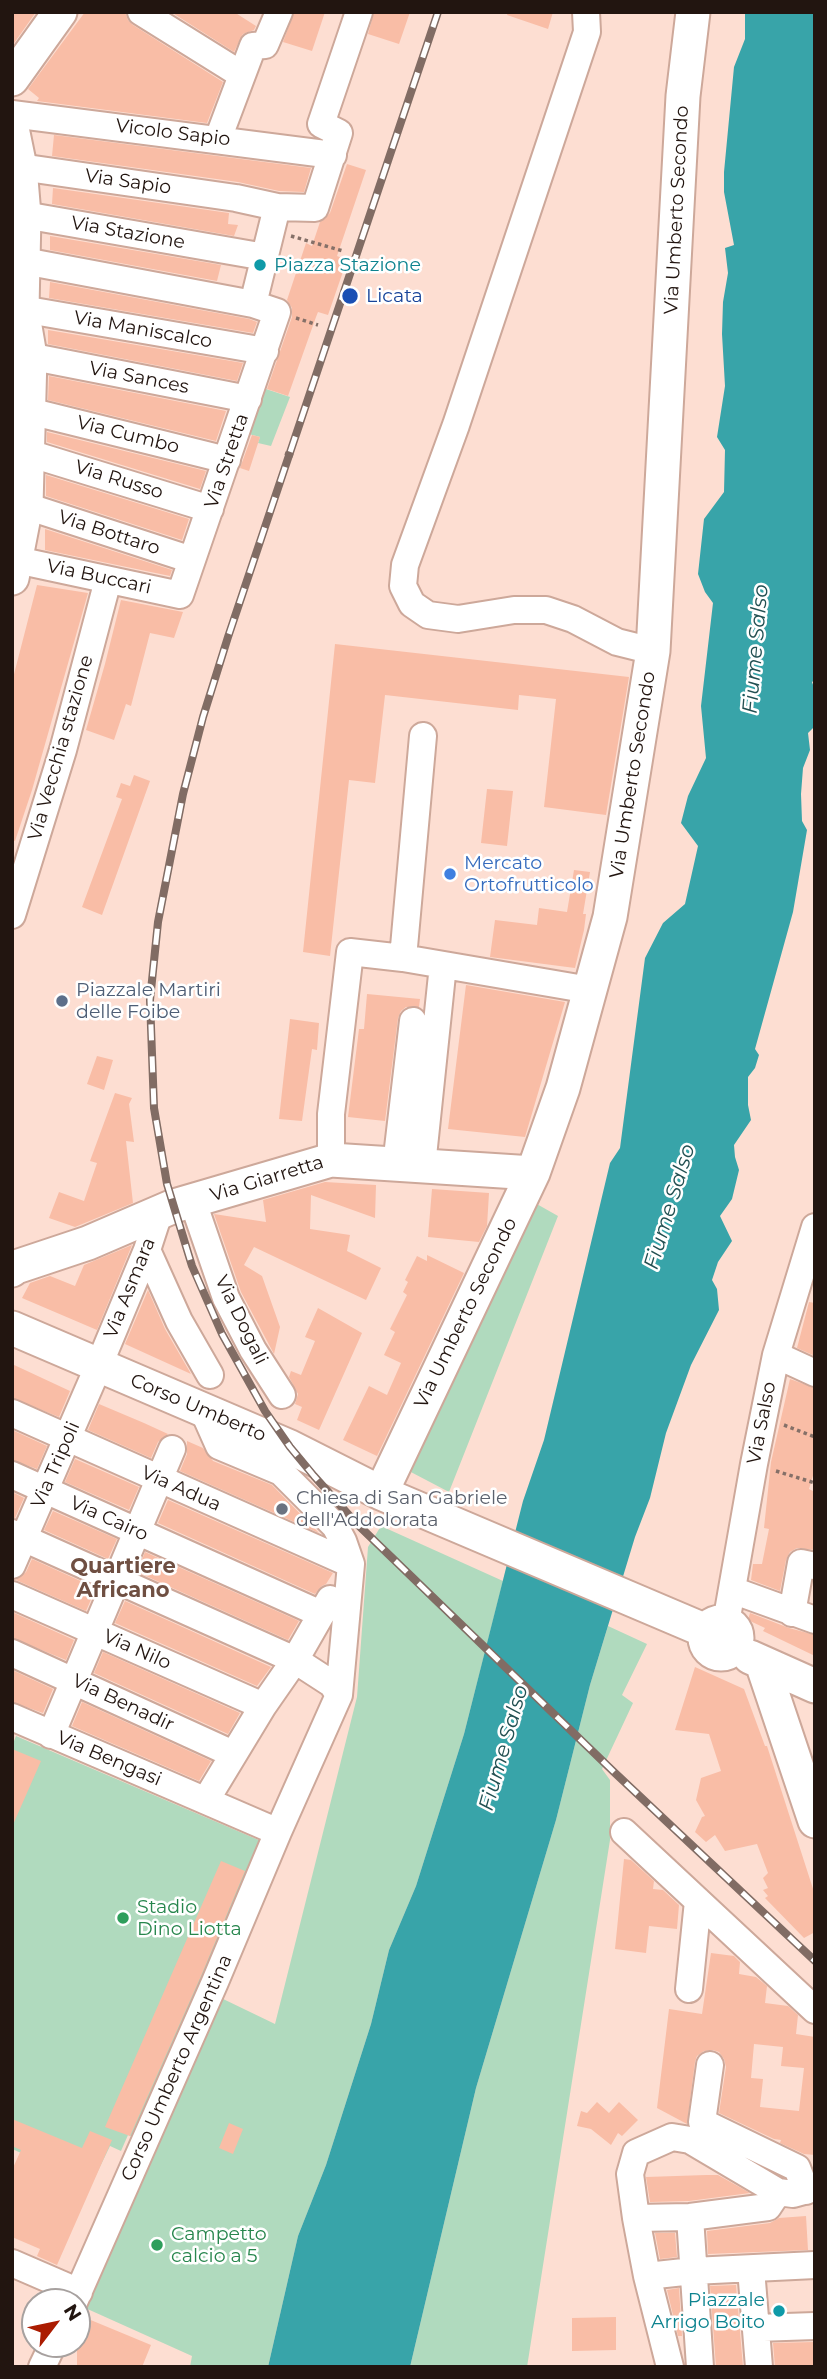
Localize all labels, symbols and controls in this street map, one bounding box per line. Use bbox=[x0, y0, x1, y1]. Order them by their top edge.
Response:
street label: Via Umberto Secondo bbox=[660, 105, 694, 315]
street label: Vicolo Sapio bbox=[114, 115, 232, 151]
street label: Via Sapio bbox=[83, 165, 173, 199]
street label: Via Stazione bbox=[69, 212, 187, 254]
place label: Piazza Stazione bbox=[274, 254, 421, 276]
marker: Piazza Stazione bbox=[252, 257, 268, 273]
place label: Licata bbox=[366, 285, 423, 307]
marker: Licata bbox=[340, 286, 360, 306]
street label: Via Maniscalco bbox=[72, 307, 214, 353]
street label: Via Sances bbox=[87, 357, 191, 399]
street label: Via Cumbo bbox=[74, 411, 182, 459]
street label: Via Stretta bbox=[200, 411, 254, 511]
street label: Via Russo bbox=[72, 456, 166, 504]
street label: Via Bottaro bbox=[55, 506, 163, 560]
street label: Via Buccari bbox=[45, 555, 153, 599]
water label: Fiume Salso bbox=[738, 583, 774, 715]
street label: Via Vecchia stazione bbox=[24, 653, 98, 843]
street label: Via Umberto Secondo bbox=[605, 670, 661, 880]
place label: Mercato Ortofrutticolo bbox=[464, 852, 594, 896]
marker: Mercato Ortofrutticolo bbox=[442, 866, 458, 882]
place label: Piazzale Martiri delle Foibe bbox=[76, 979, 221, 1023]
marker: Piazzale Martiri delle Foibe bbox=[54, 993, 70, 1009]
water label: Fiume Salso bbox=[639, 1141, 701, 1273]
street label: Via Giarretta bbox=[207, 1151, 327, 1207]
street label: Via Umberto Secondo bbox=[410, 1214, 522, 1412]
street label: Via Asmara bbox=[99, 1234, 161, 1342]
street label: Via Dogali bbox=[210, 1272, 272, 1368]
street label: Corso Umberto bbox=[127, 1369, 269, 1447]
street label: Via Salso bbox=[743, 1380, 781, 1466]
street label: Via Tripoli bbox=[27, 1418, 85, 1512]
street label: Via Adua bbox=[138, 1461, 224, 1517]
place label: Chiesa di San Gabriele dell'Addolorata bbox=[296, 1487, 507, 1531]
street label: Via Cairo bbox=[66, 1492, 152, 1546]
marker: Chiesa di San Gabriele dell'Addolorata bbox=[274, 1501, 290, 1517]
district label: Quartiere Africano bbox=[70, 1554, 176, 1604]
street label: Via Nilo bbox=[100, 1625, 174, 1675]
street label: Via Benadir bbox=[68, 1669, 178, 1737]
water label: Fiume Salso bbox=[474, 1682, 534, 1814]
street label: Via Bengasi bbox=[53, 1727, 165, 1791]
place label: Stadio Dino Liotta bbox=[137, 1896, 242, 1940]
marker: Stadio Dino Liotta bbox=[115, 1910, 131, 1926]
street label: Corso Umberto Argentina bbox=[117, 1951, 237, 2185]
place label: Campetto calcio a 5 bbox=[171, 2223, 267, 2267]
marker: Campetto calcio a 5 bbox=[149, 2237, 165, 2253]
north arrow bbox=[21, 2288, 91, 2358]
place label: Piazzale Arrigo Boito bbox=[651, 2289, 765, 2333]
text: N bbox=[59, 2300, 86, 2325]
marker: Piazzale Arrigo Boito bbox=[771, 2303, 787, 2319]

